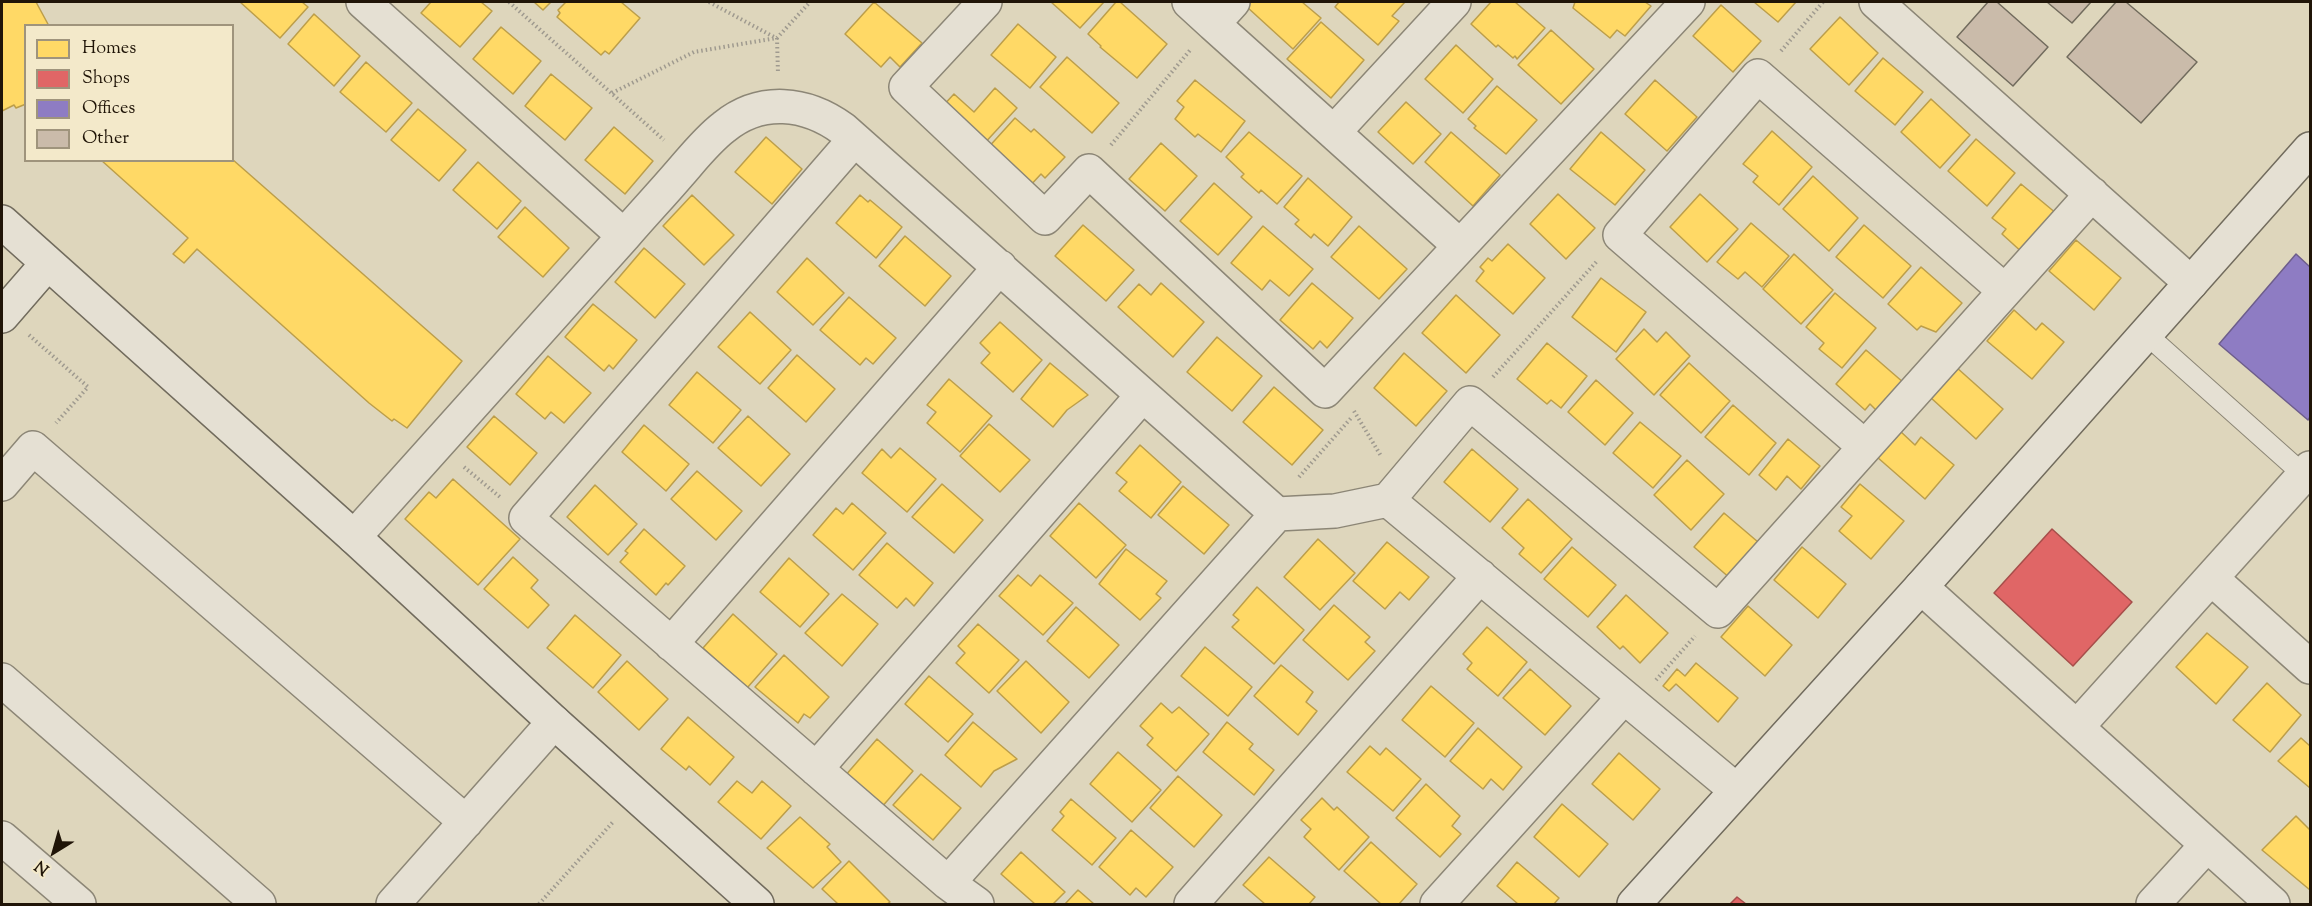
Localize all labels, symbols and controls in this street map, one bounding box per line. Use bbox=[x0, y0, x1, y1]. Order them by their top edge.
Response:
legend bbox=[24, 24, 234, 162]
text: Homes bbox=[82, 36, 136, 62]
text: Shops bbox=[82, 66, 130, 92]
text: Offices bbox=[82, 96, 135, 122]
text: Other bbox=[82, 126, 129, 152]
north arrow bbox=[24, 822, 84, 882]
text: N bbox=[31, 854, 55, 880]

